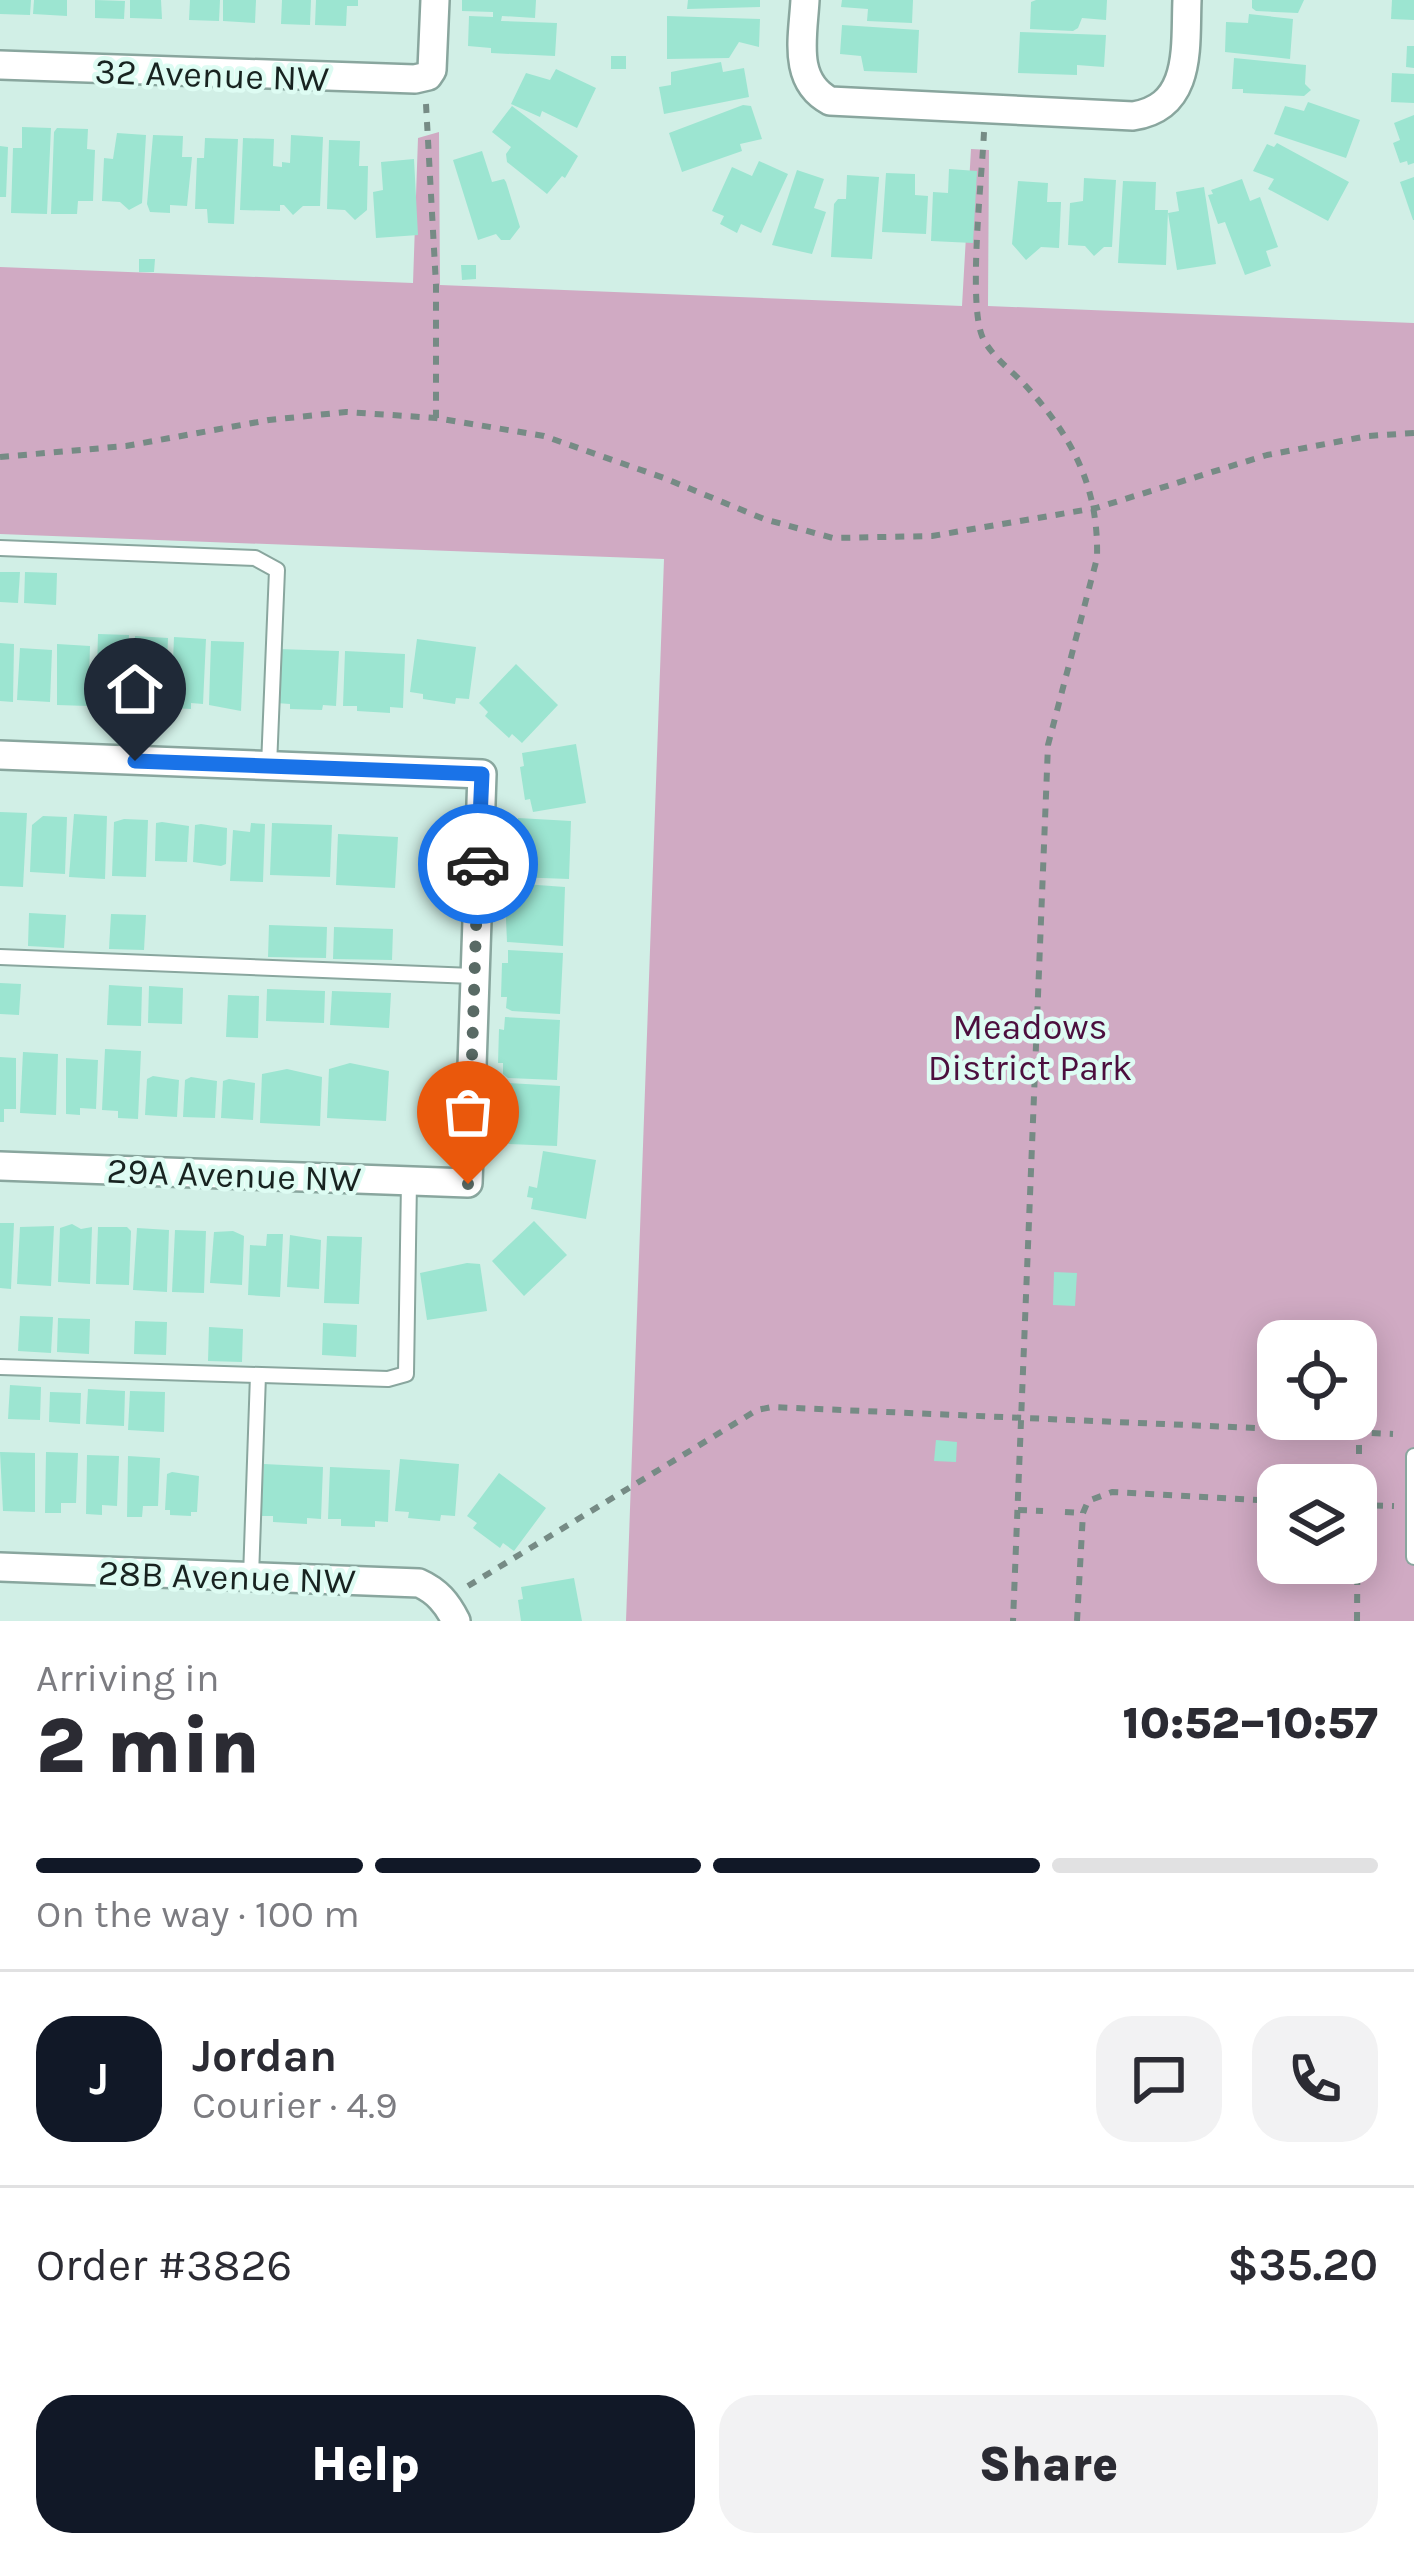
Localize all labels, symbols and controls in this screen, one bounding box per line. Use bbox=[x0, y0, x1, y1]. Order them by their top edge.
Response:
street label: 32 Avenue NW bbox=[94, 50, 330, 100]
pin bbox=[84, 638, 186, 761]
icon: home bbox=[102, 656, 168, 722]
courier bbox=[418, 804, 538, 924]
icon: car bbox=[445, 831, 511, 897]
park label: Meadows District Park bbox=[928, 1006, 1132, 1089]
pin bbox=[417, 1061, 519, 1184]
icon: bag bbox=[435, 1079, 501, 1145]
street label: 29A Avenue NW bbox=[106, 1150, 362, 1200]
map controls bbox=[1257, 1320, 1377, 1584]
button: locate bbox=[1257, 1320, 1377, 1440]
button: layers bbox=[1257, 1464, 1377, 1584]
street label: 28B Avenue NW bbox=[97, 1552, 356, 1602]
text: Arriving in bbox=[36, 1655, 219, 1701]
text: 10:52–10:57 bbox=[1123, 1697, 1378, 1749]
text: 2 min bbox=[36, 1700, 260, 1792]
text: On the way · 100 m bbox=[36, 1891, 360, 1937]
button: chat bbox=[1096, 2016, 1222, 2142]
button: phone bbox=[1252, 2016, 1378, 2142]
text: Jordan bbox=[192, 2030, 337, 2082]
text: J bbox=[89, 2053, 109, 2105]
text: Courier · 4.9 bbox=[192, 2082, 398, 2128]
text: Order #3826 bbox=[36, 2239, 292, 2291]
text: $35.20 bbox=[1227, 2239, 1378, 2291]
button: Help bbox=[36, 2395, 695, 2533]
button: Share bbox=[719, 2395, 1378, 2533]

